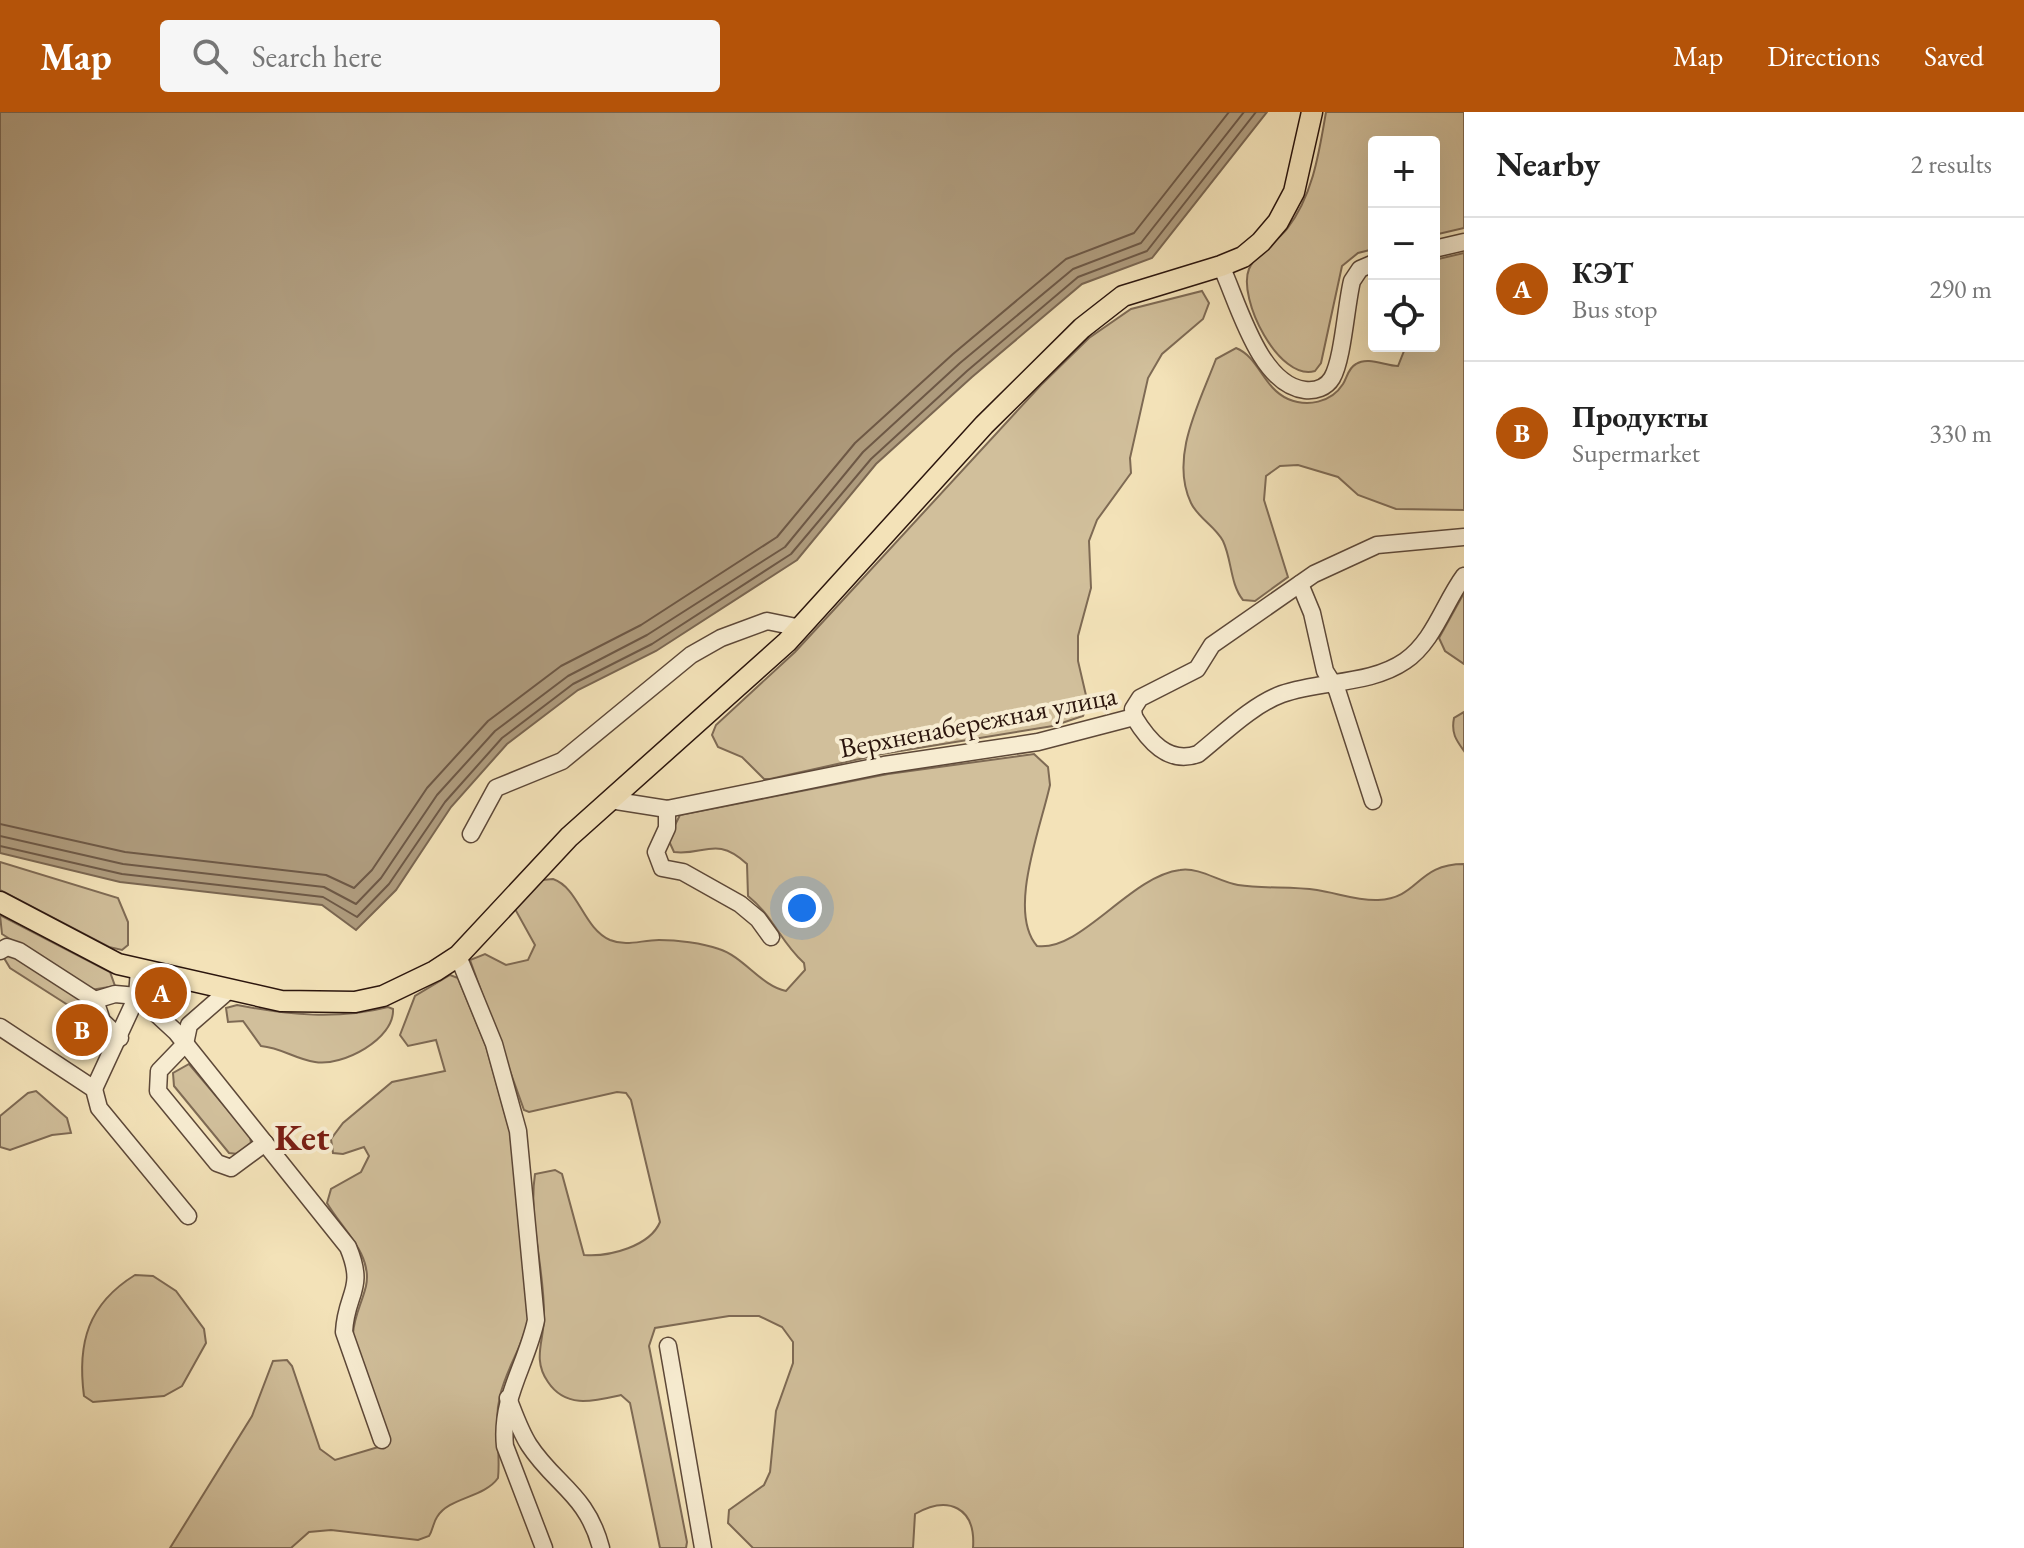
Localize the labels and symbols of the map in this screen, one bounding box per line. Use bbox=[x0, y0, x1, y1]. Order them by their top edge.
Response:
street label: Верхненабережная улица bbox=[836, 676, 1121, 766]
your location bbox=[782, 888, 822, 928]
pin: A bbox=[135, 963, 187, 1023]
pin: B bbox=[56, 1000, 108, 1060]
district label: Ket bbox=[274, 1114, 330, 1161]

